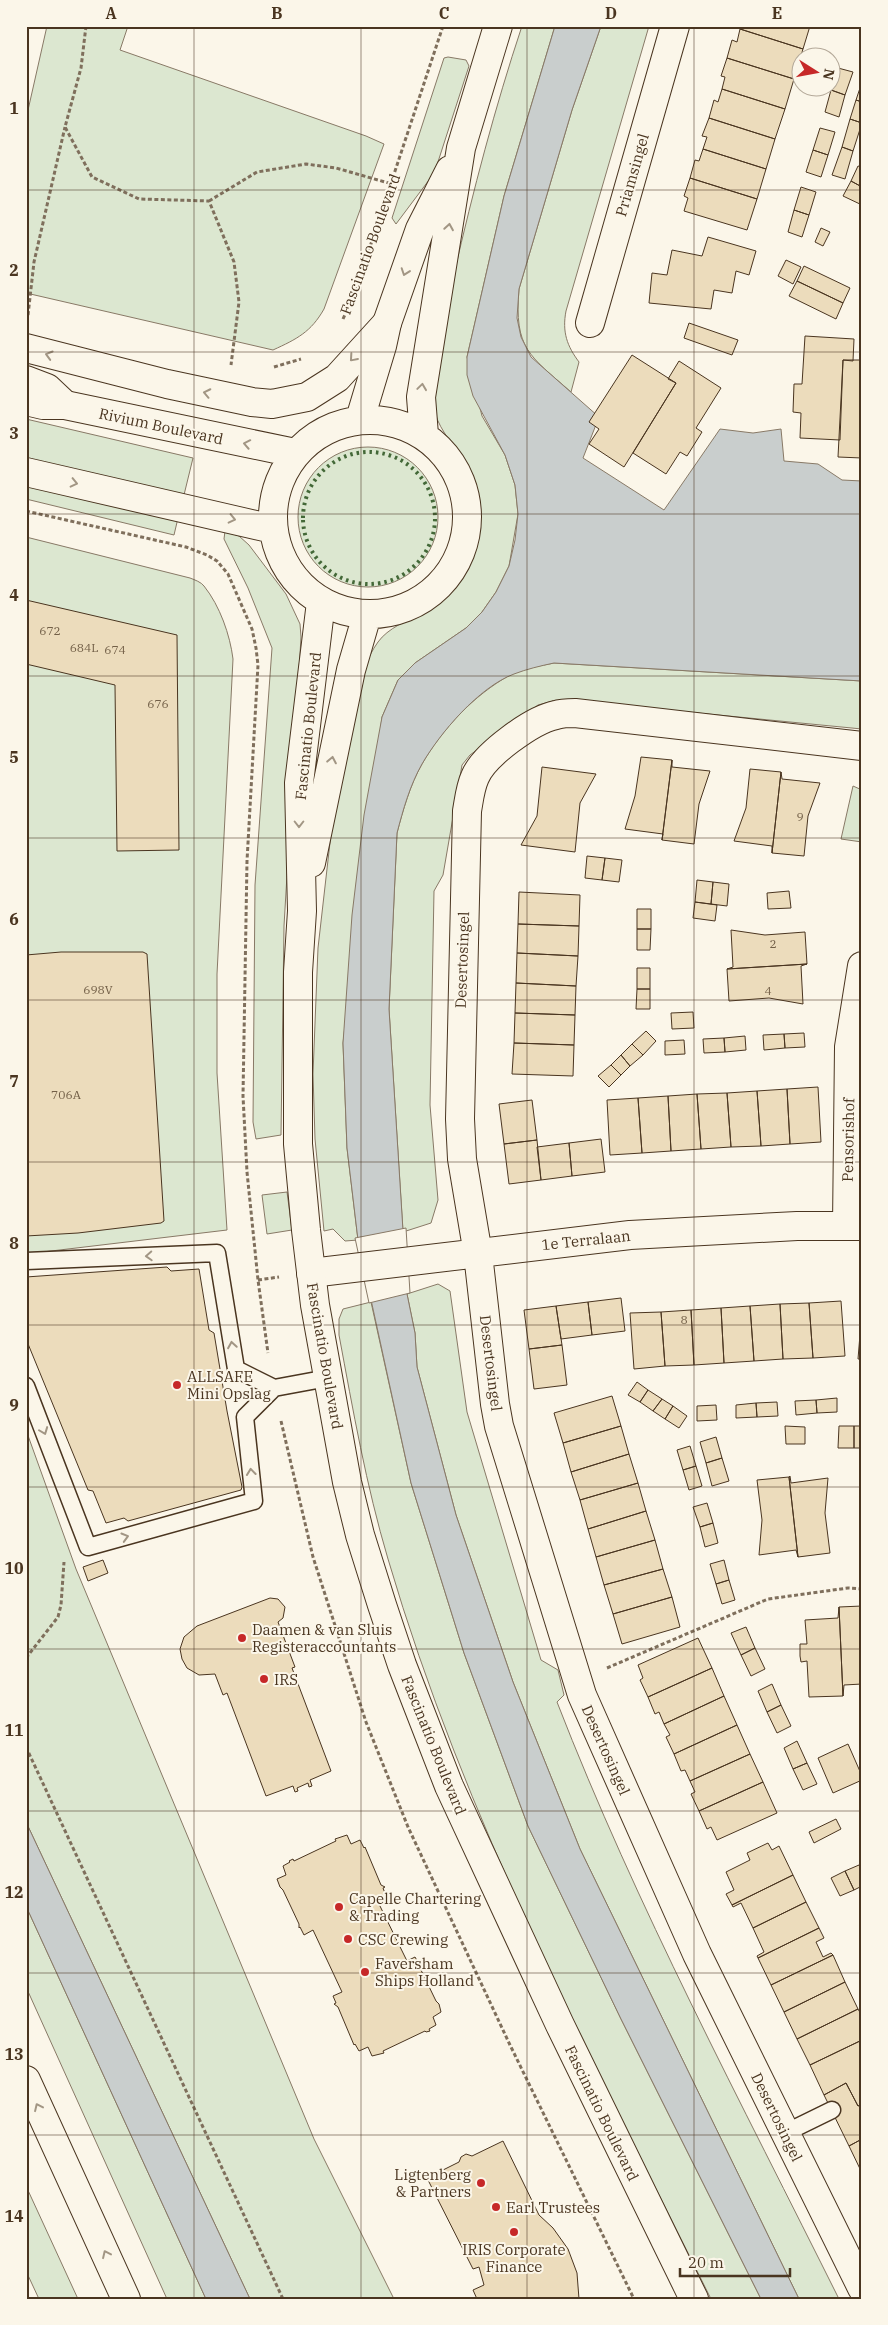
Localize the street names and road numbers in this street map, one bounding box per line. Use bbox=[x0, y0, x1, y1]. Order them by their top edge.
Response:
street label: Priamsingel bbox=[611, 131, 653, 219]
street label: Fascinatio Boulevard bbox=[336, 171, 404, 317]
street label: Rivium Boulevard bbox=[97, 404, 225, 448]
street label: Fascinatio Boulevard bbox=[291, 651, 325, 801]
street label: Desertosingel bbox=[451, 911, 473, 1009]
street label: Pensorishof bbox=[838, 1097, 858, 1182]
street label: 1e Terralaan bbox=[540, 1226, 632, 1254]
street label: Fascinatio Boulevard bbox=[303, 1281, 347, 1431]
street label: Desertosingel bbox=[476, 1314, 506, 1412]
street label: Fascinatio Boulevard bbox=[397, 1673, 471, 1817]
street label: Desertosingel bbox=[578, 1702, 634, 1798]
street label: Fascinatio Boulevard bbox=[561, 2042, 643, 2184]
street label: Desertosingel bbox=[747, 2069, 807, 2165]

